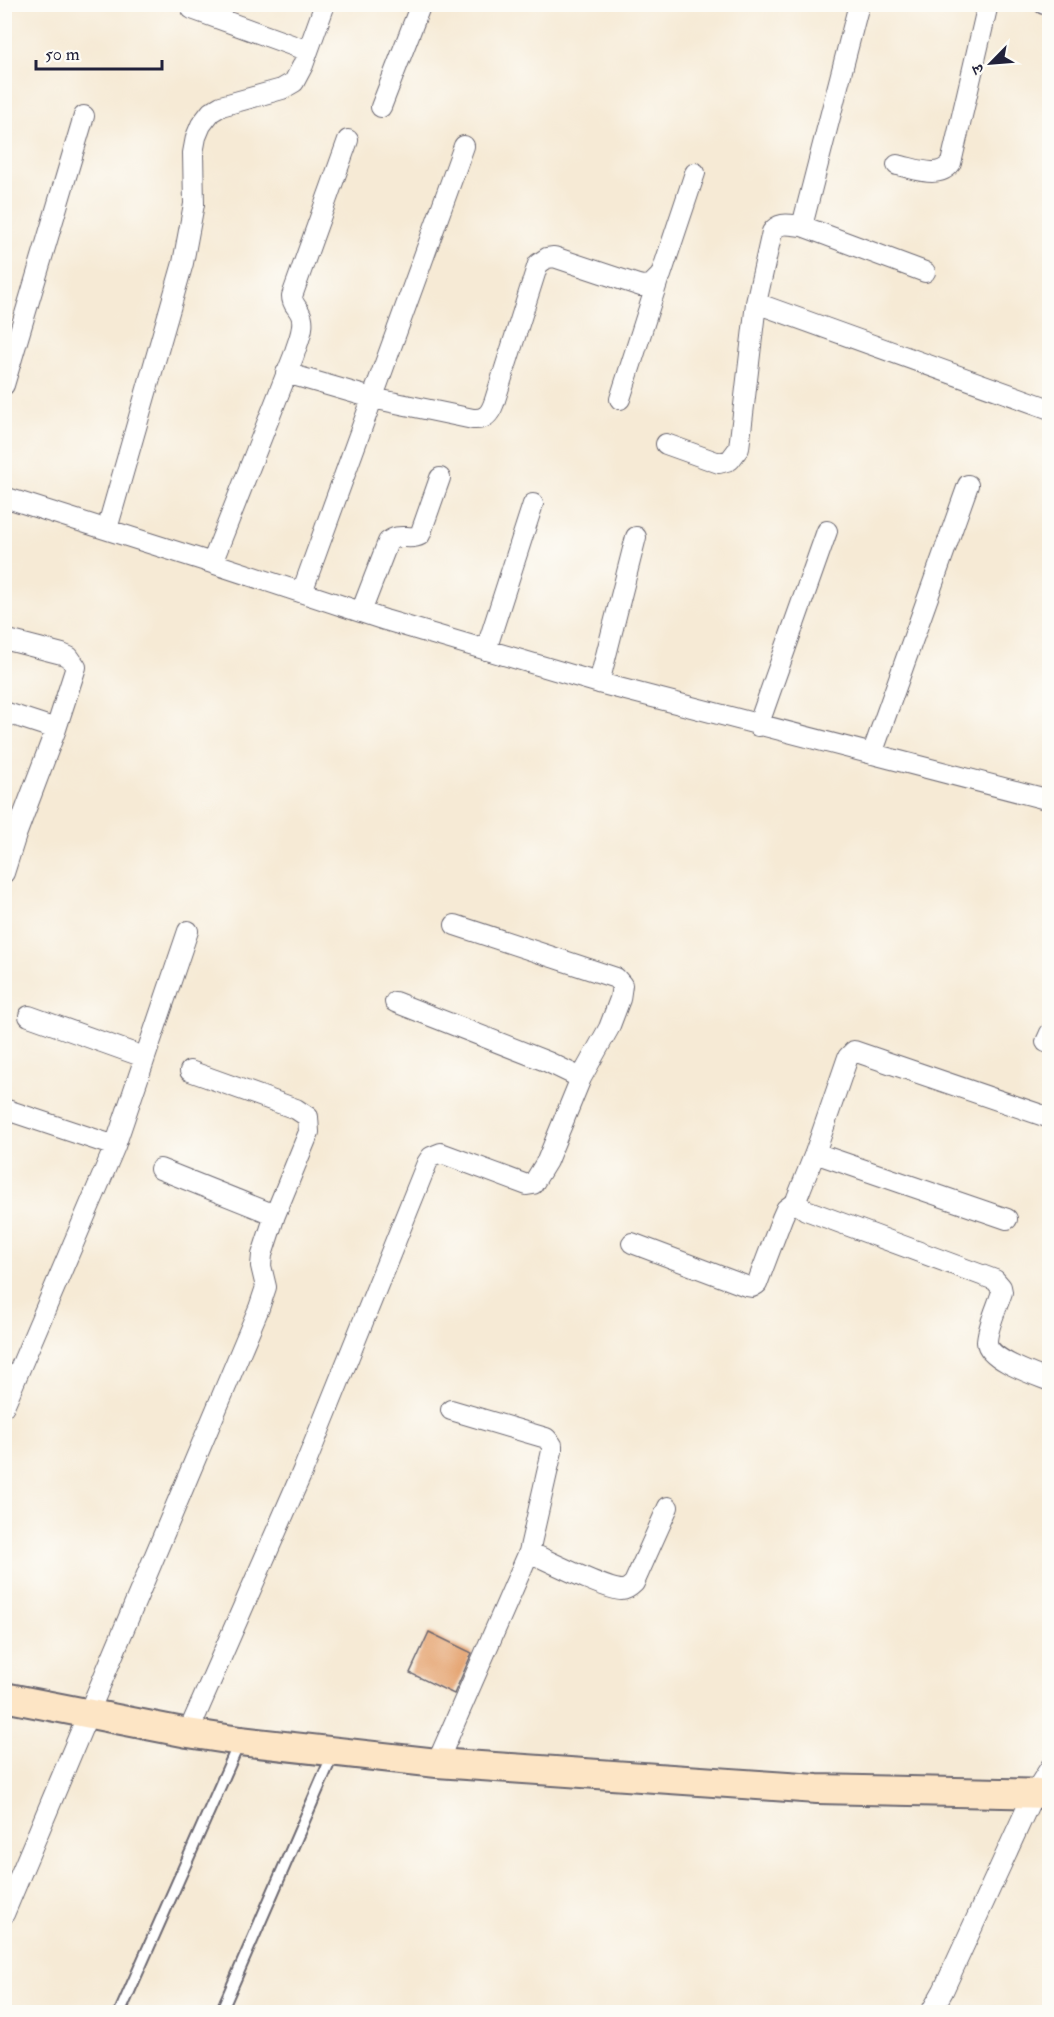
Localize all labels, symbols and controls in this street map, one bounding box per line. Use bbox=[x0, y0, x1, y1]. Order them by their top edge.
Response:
scale bar bbox=[36, 33, 162, 71]
north arrow bbox=[961, 33, 1021, 93]
text: 50 m bbox=[45, 43, 80, 66]
text: उ bbox=[967, 59, 990, 78]

